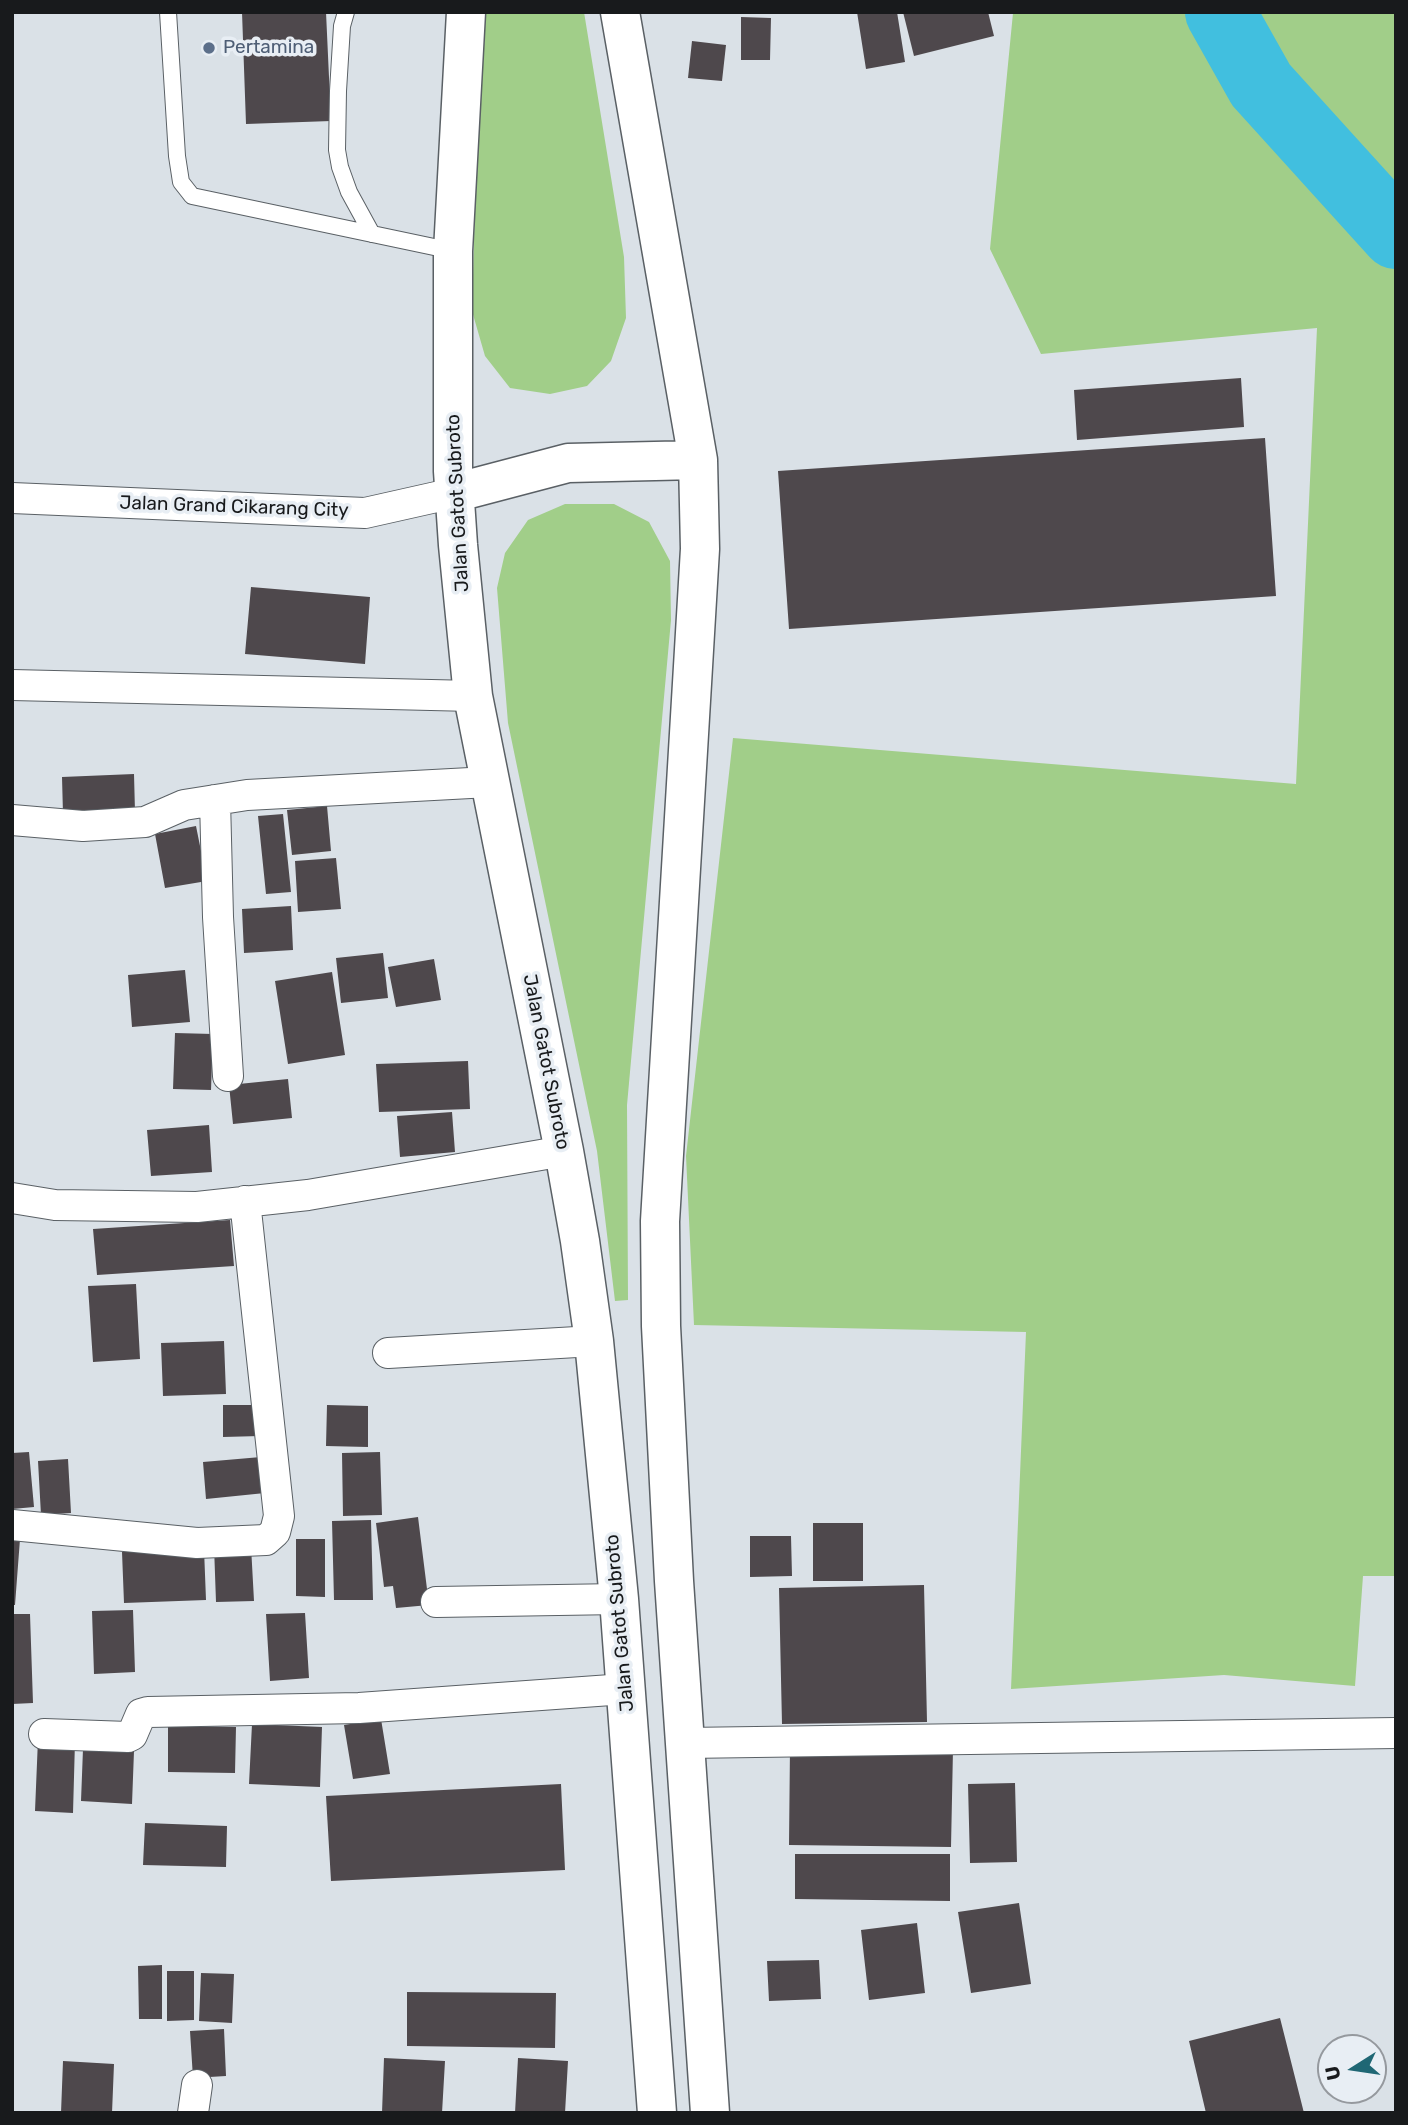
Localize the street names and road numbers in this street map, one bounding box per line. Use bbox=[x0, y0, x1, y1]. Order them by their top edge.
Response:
street label: Jalan Gatot Subroto bbox=[442, 413, 474, 593]
street label: Jalan Grand Cikarang City bbox=[119, 492, 349, 522]
street label: Jalan Gatot Subroto bbox=[518, 972, 574, 1152]
street label: Jalan Gatot Subroto bbox=[601, 1533, 639, 1713]

